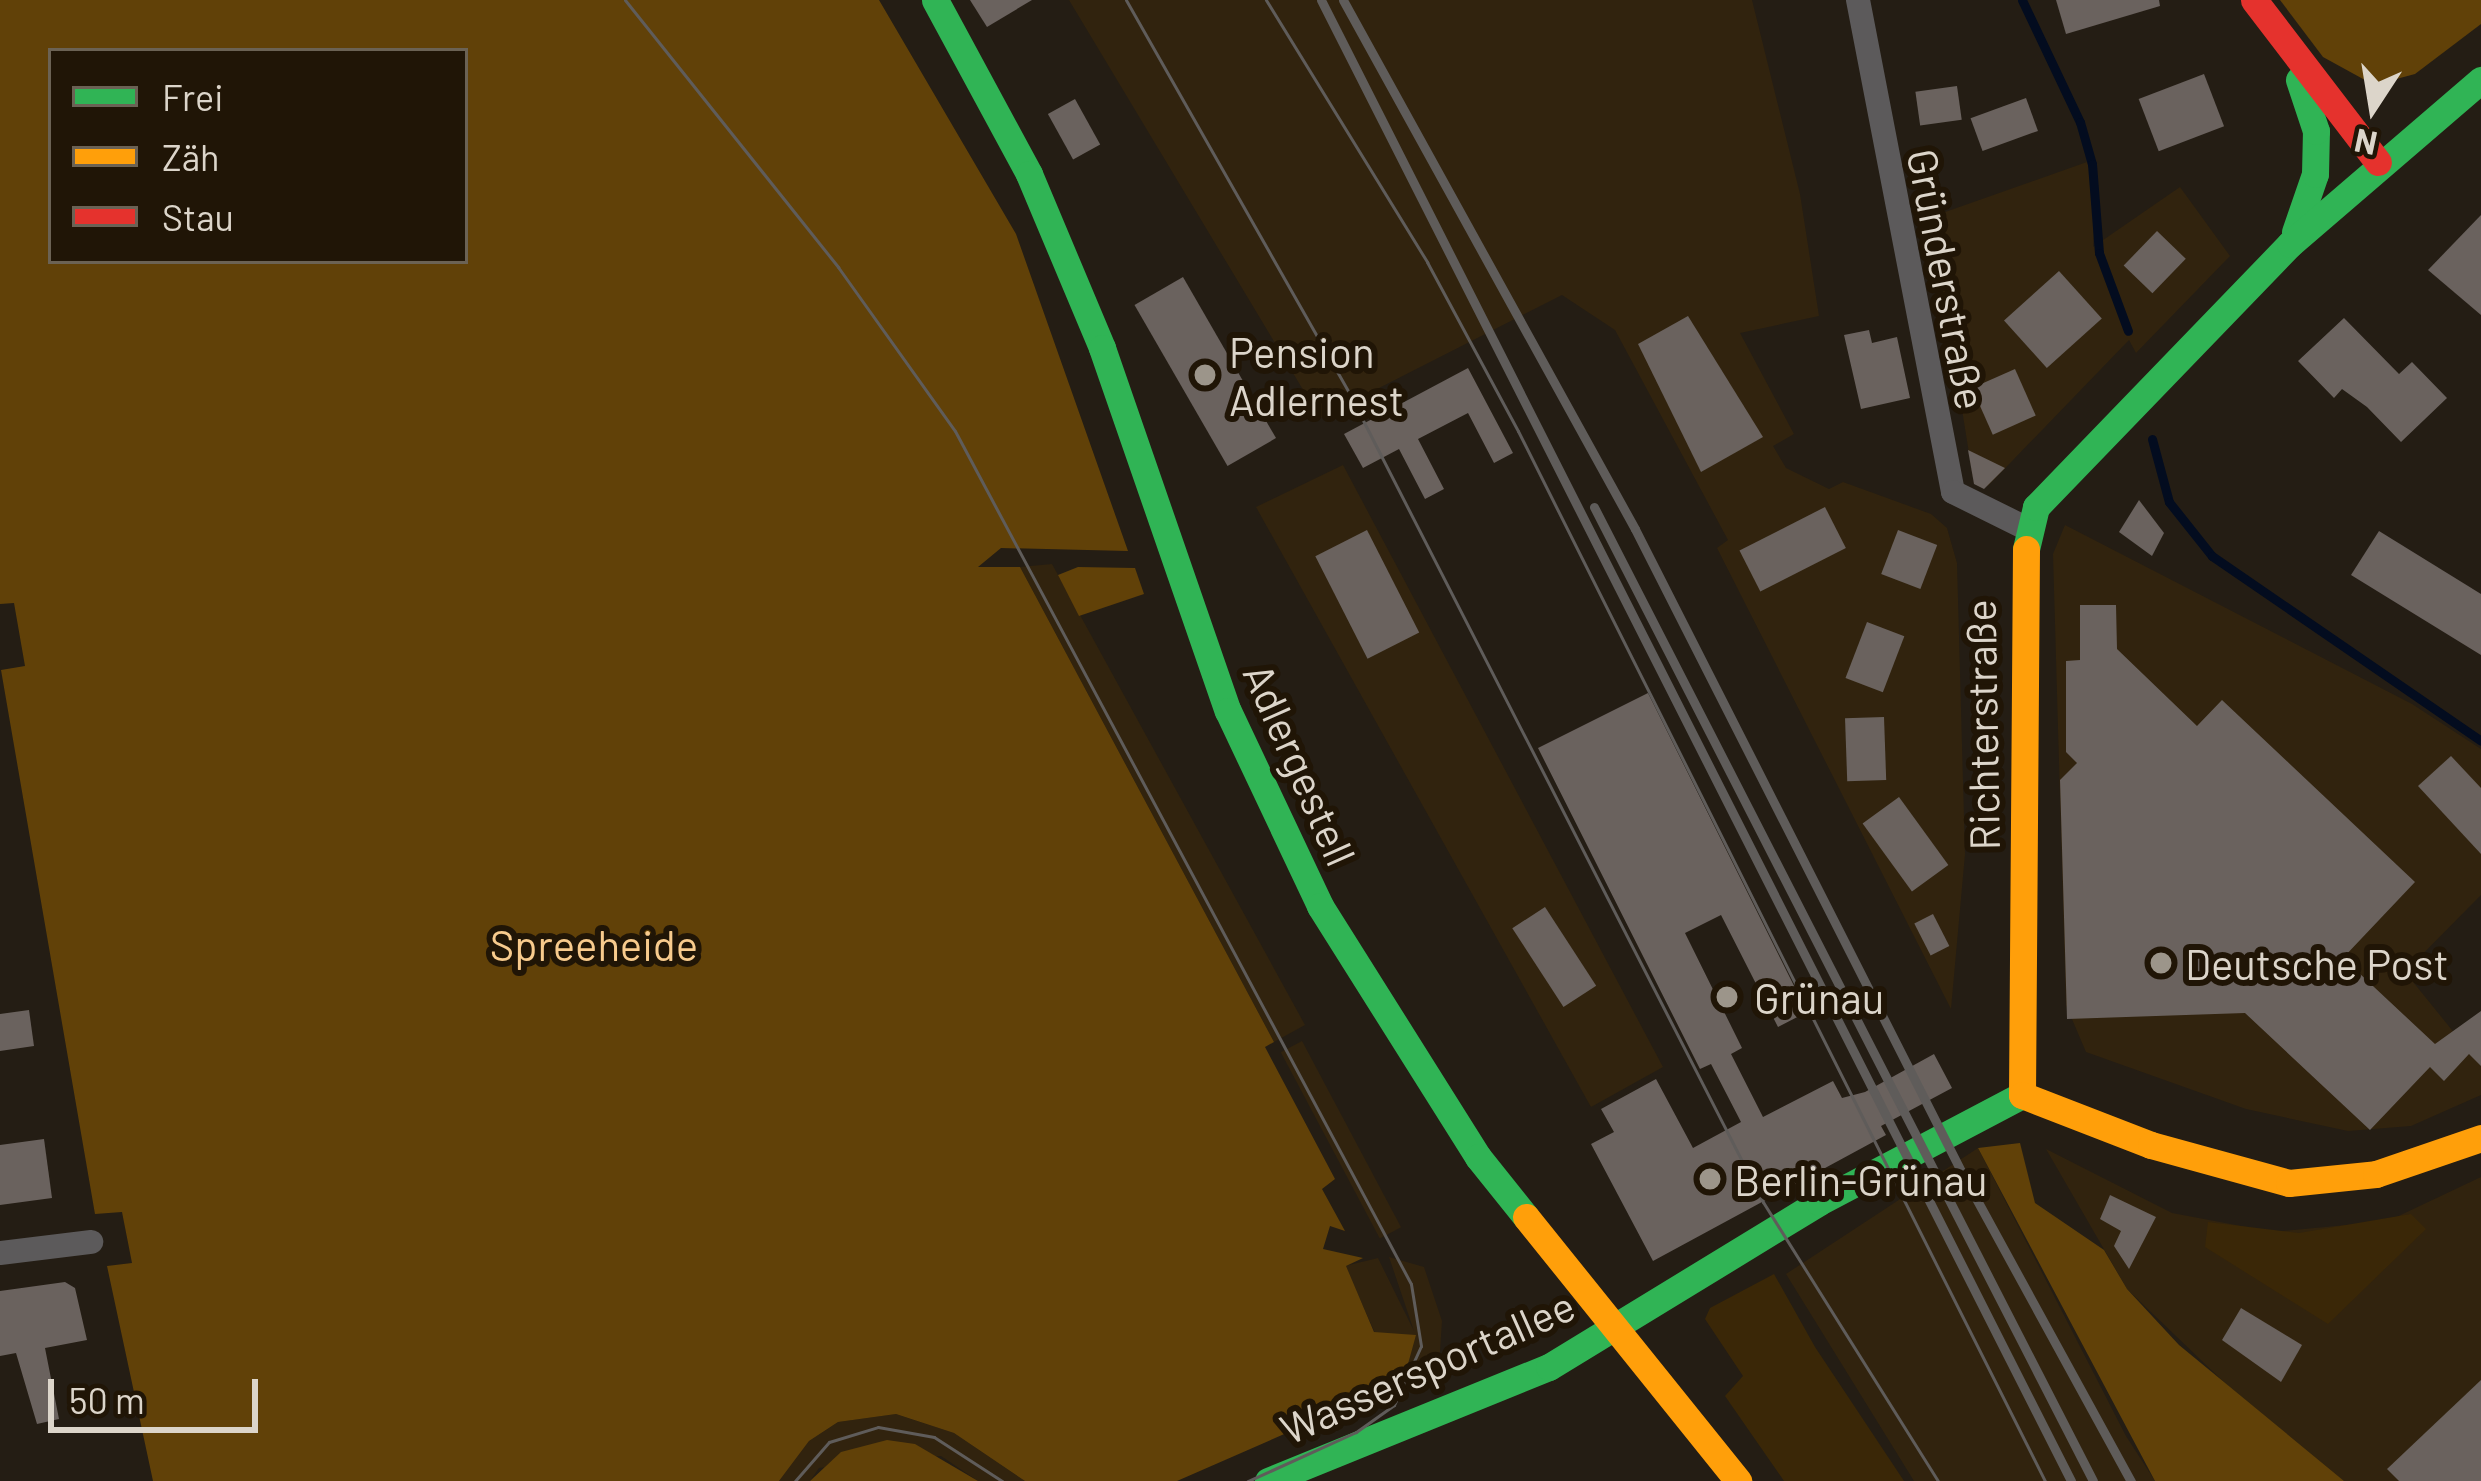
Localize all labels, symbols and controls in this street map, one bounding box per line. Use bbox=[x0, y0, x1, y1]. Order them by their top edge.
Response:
legend bbox=[48, 48, 468, 264]
north arrow bbox=[2313, 48, 2433, 168]
text: Frei bbox=[162, 75, 223, 118]
text: N bbox=[2351, 121, 2380, 165]
text: Zäh bbox=[162, 135, 220, 178]
street label: Gründerstraße bbox=[1898, 144, 1998, 414]
text: Stau bbox=[162, 195, 234, 238]
place label: Pension Adlernest bbox=[1229, 326, 1404, 424]
marker: Pension Adlernest bbox=[1192, 362, 1218, 388]
street label: Richterstraße bbox=[1954, 599, 2008, 851]
street label: Adlergestell bbox=[1234, 655, 1368, 873]
park label: Spreeheide bbox=[490, 919, 698, 969]
place label: Deutsche Post bbox=[2185, 938, 2449, 988]
marker: Deutsche Post bbox=[2148, 950, 2174, 976]
place label: Grünau bbox=[1754, 972, 1884, 1022]
marker: Grünau bbox=[1711, 981, 1743, 1013]
place label: Berlin-Grünau bbox=[1734, 1154, 1988, 1204]
marker: Berlin-Grünau bbox=[1697, 1166, 1723, 1192]
street label: Wassersportallee bbox=[1272, 1279, 1582, 1453]
scale bar bbox=[54, 1355, 264, 1429]
text: 50 m bbox=[69, 1378, 145, 1421]

